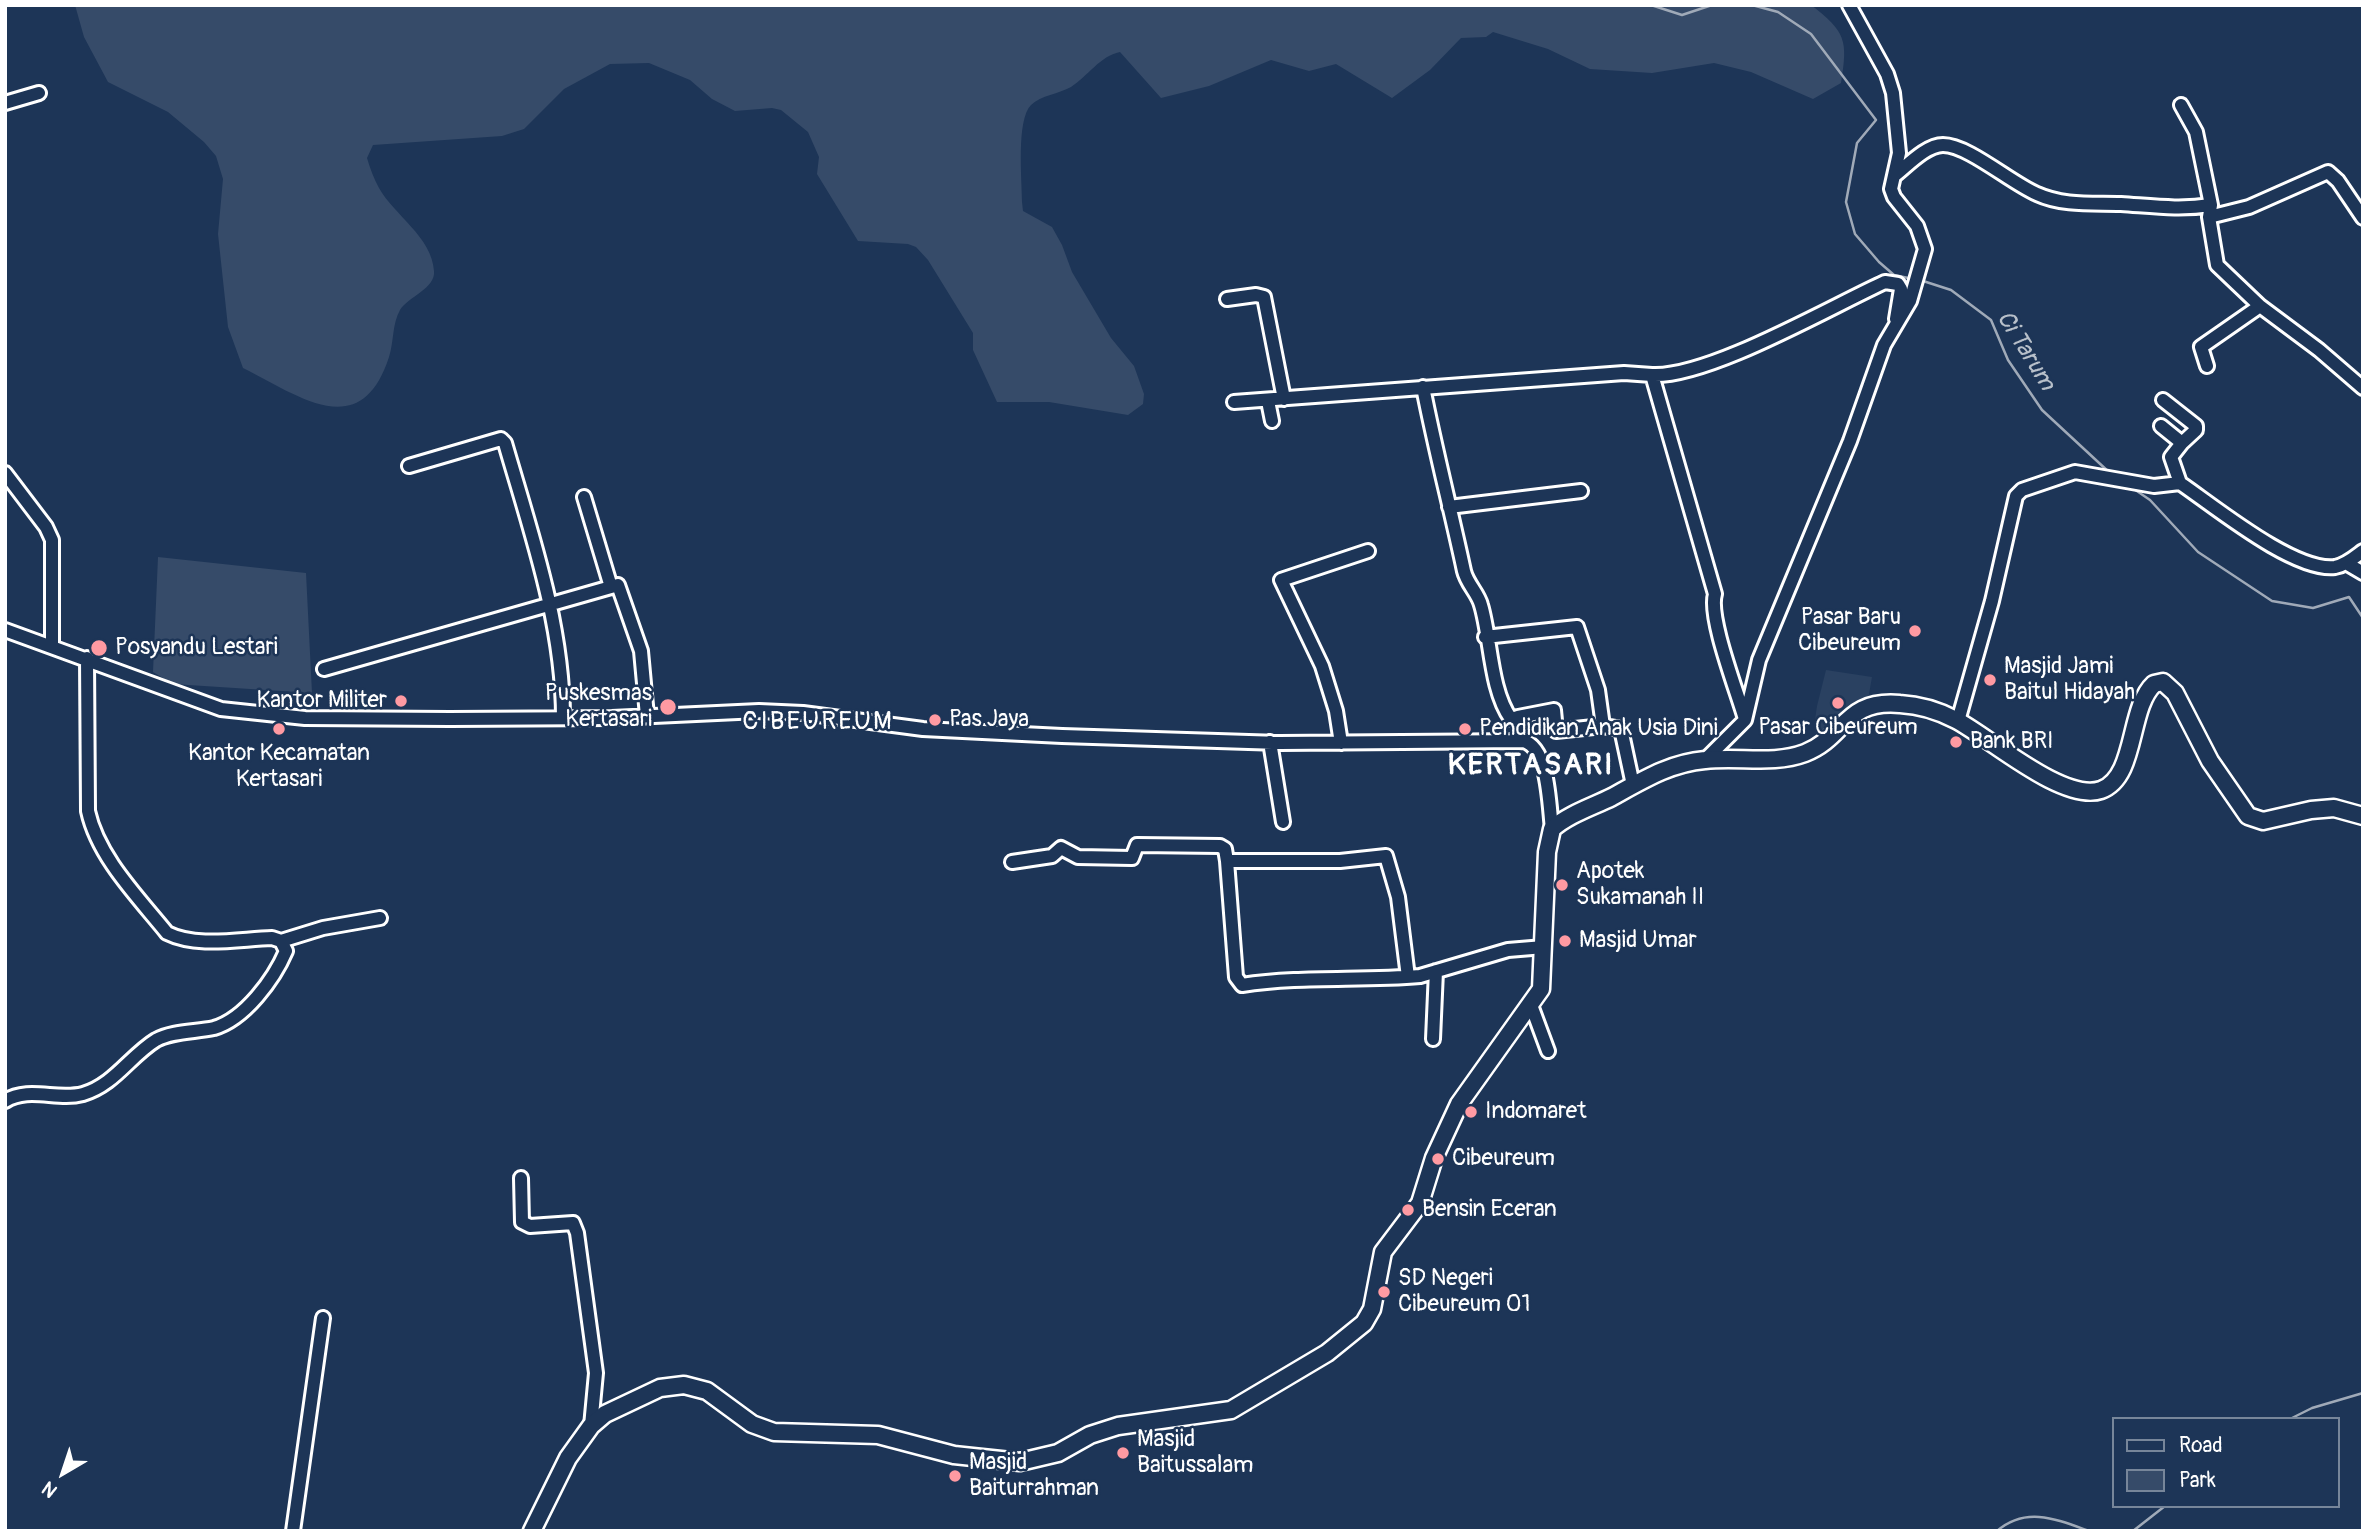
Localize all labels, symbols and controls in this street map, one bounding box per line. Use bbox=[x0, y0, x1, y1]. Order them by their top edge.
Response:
water label: Ci Tarum bbox=[1989, 306, 2061, 396]
place label: Pasar Baru Cibeureum bbox=[1798, 604, 1901, 658]
marker: Pasar Baru Cibeureum bbox=[1907, 623, 1923, 639]
place label: Posyandu Lestari bbox=[115, 634, 278, 662]
marker: Posyandu Lestari bbox=[89, 638, 109, 658]
place label: Masjid Jami Baitul Hidayah bbox=[2004, 653, 2135, 707]
marker: Masjid Jami Baitul Hidayah bbox=[1982, 672, 1998, 688]
place label: Puskesmas Kertasari bbox=[545, 680, 652, 734]
place label: Kantor Militer bbox=[256, 687, 387, 715]
marker: Kantor Militer bbox=[393, 693, 409, 709]
marker: Pasar Cibeureum bbox=[1830, 695, 1846, 711]
marker: Puskesmas Kertasari bbox=[658, 697, 678, 717]
district label: CIBEUREUM bbox=[743, 706, 893, 738]
place label: Pas Jaya bbox=[949, 706, 1029, 734]
marker: Pas Jaya bbox=[927, 712, 943, 728]
place label: Pasar Cibeureum bbox=[1758, 714, 1918, 742]
place label: Pendidikan Anak Usia Dini bbox=[1479, 715, 1718, 743]
marker: Kantor Kecamatan Kertasari bbox=[271, 721, 287, 737]
marker: Pendidikan Anak Usia Dini bbox=[1457, 721, 1473, 737]
place label: Bank BRI bbox=[1970, 728, 2053, 756]
marker: Bank BRI bbox=[1948, 734, 1964, 750]
place label: Kantor Kecamatan Kertasari bbox=[188, 740, 370, 794]
district label: KERTASARI bbox=[1449, 748, 1613, 784]
place label: Apotek Sukamanah II bbox=[1576, 858, 1704, 912]
marker: Apotek Sukamanah II bbox=[1554, 877, 1570, 893]
place label: Masjid Umar bbox=[1579, 927, 1697, 955]
marker: Masjid Umar bbox=[1557, 933, 1573, 949]
place label: Indomaret bbox=[1485, 1098, 1586, 1126]
marker: Indomaret bbox=[1463, 1104, 1479, 1120]
place label: Cibeureum bbox=[1452, 1145, 1555, 1173]
marker: Cibeureum bbox=[1430, 1151, 1446, 1167]
place label: Bensin Eceran bbox=[1422, 1196, 1557, 1224]
marker: Bensin Eceran bbox=[1400, 1202, 1416, 1218]
place label: SD Negeri Cibeureum 01 bbox=[1398, 1265, 1531, 1319]
marker: SD Negeri Cibeureum 01 bbox=[1376, 1284, 1392, 1300]
legend bbox=[2112, 1417, 2340, 1508]
place label: Masjid Baitussalam bbox=[1137, 1426, 1253, 1480]
text: Road bbox=[2179, 1432, 2223, 1459]
north arrow bbox=[28, 1438, 98, 1508]
marker: Masjid Baitussalam bbox=[1115, 1445, 1131, 1461]
place label: Masjid Baiturrahman bbox=[969, 1449, 1099, 1503]
text: Park bbox=[2179, 1467, 2216, 1494]
marker: Masjid Baiturrahman bbox=[947, 1468, 963, 1484]
text: N bbox=[37, 1476, 62, 1503]

